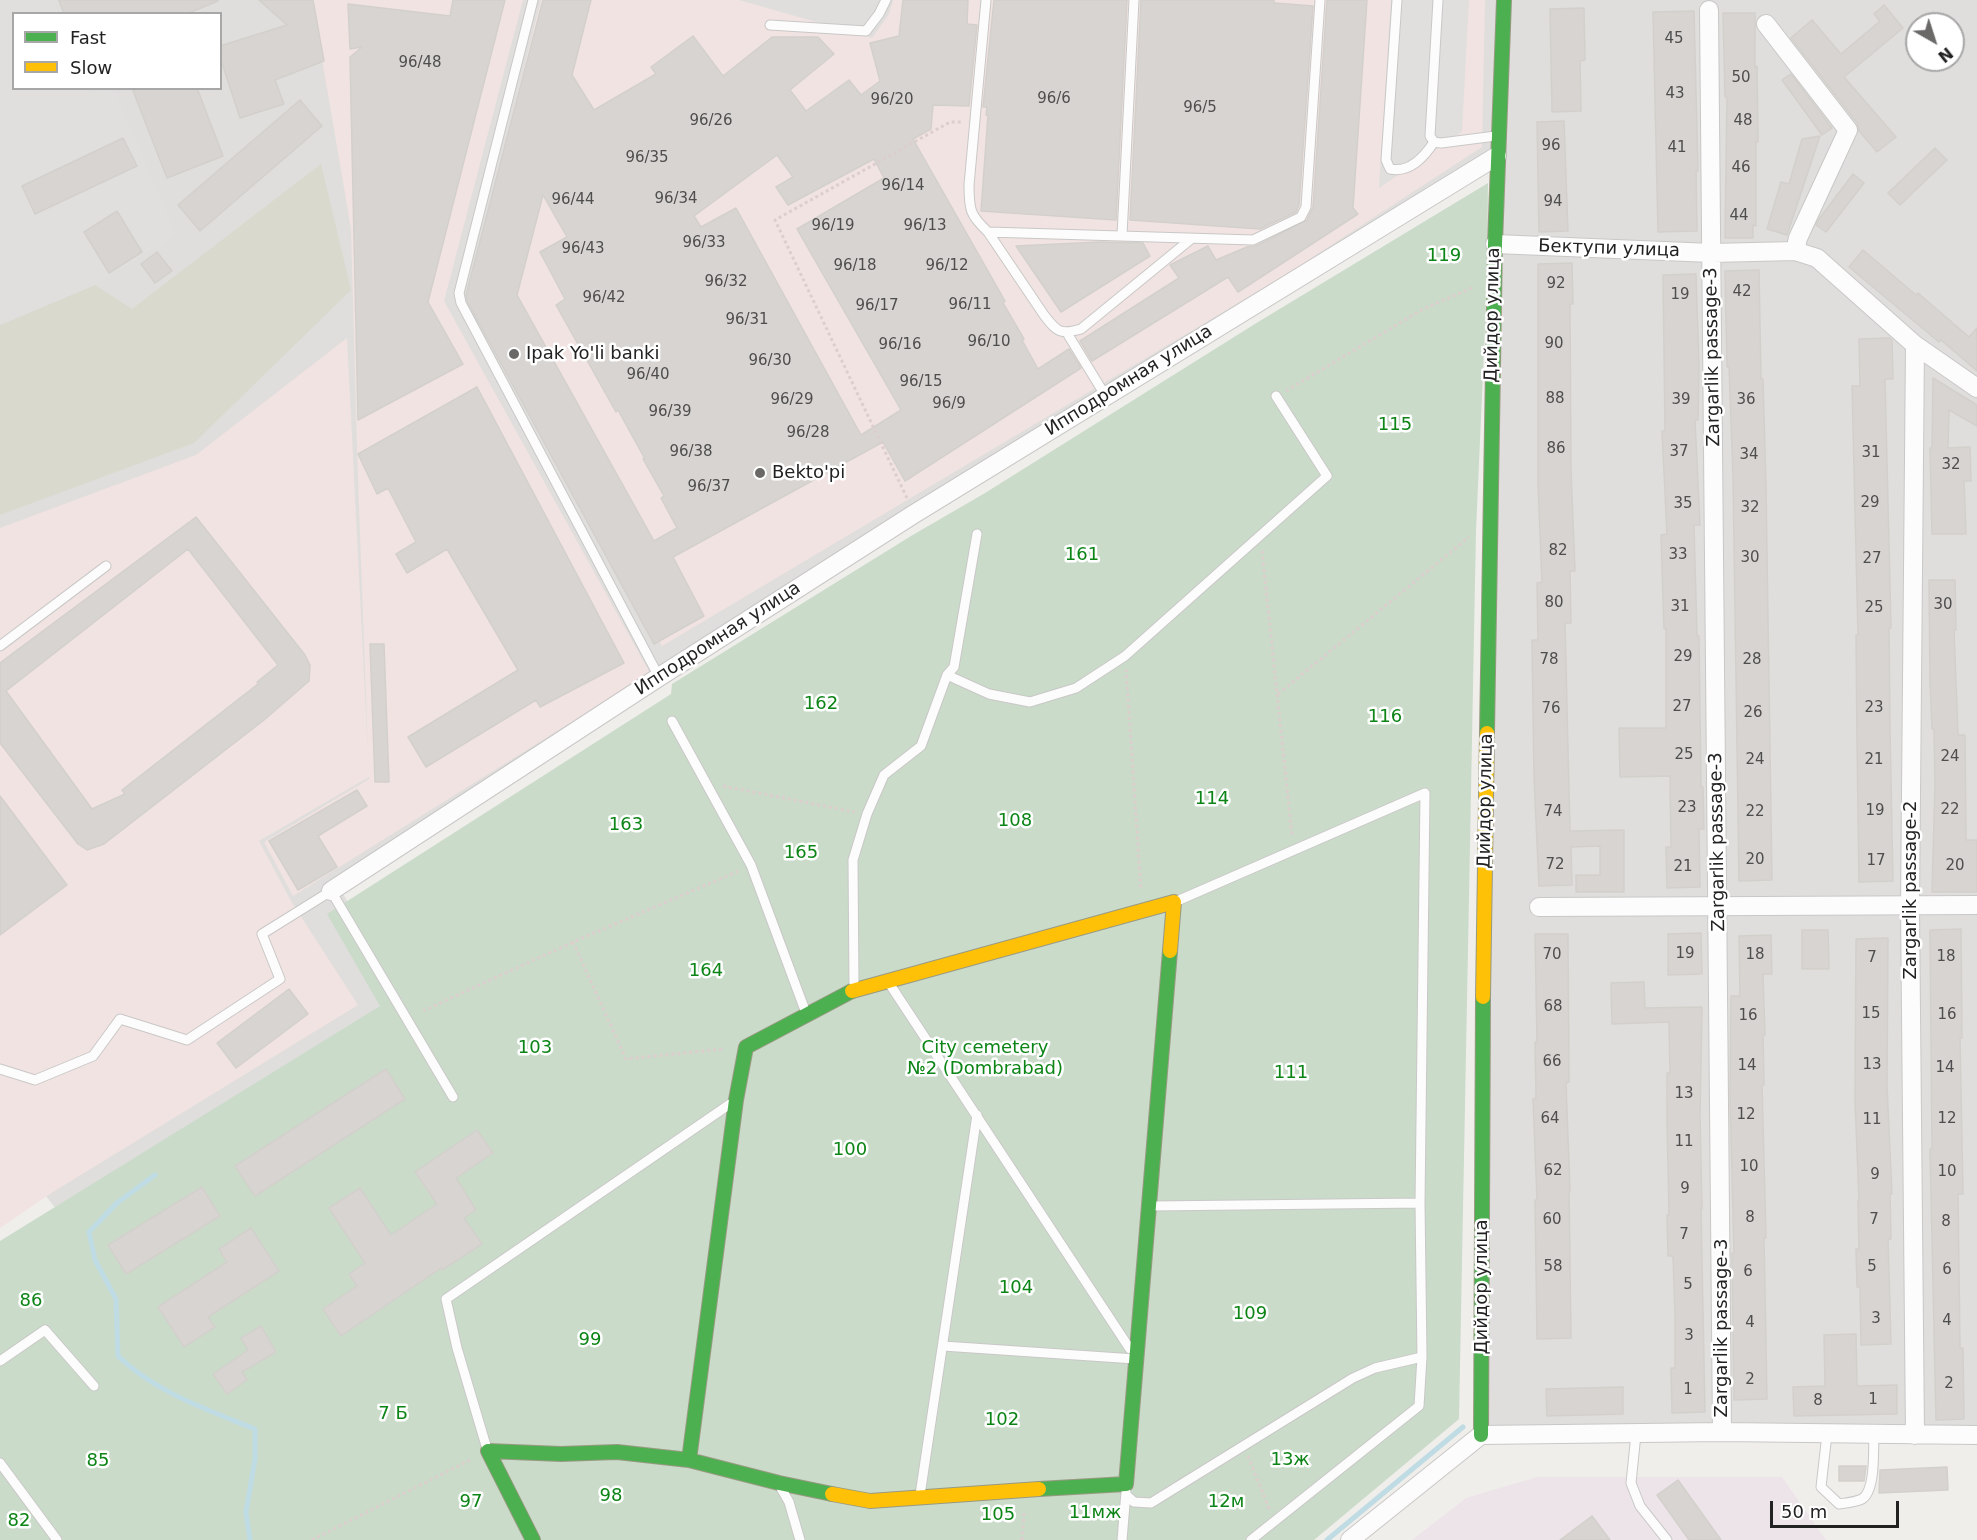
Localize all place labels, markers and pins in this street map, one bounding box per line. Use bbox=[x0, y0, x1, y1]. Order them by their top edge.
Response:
place label: Ipak Yo'li banki bbox=[526, 343, 659, 365]
marker: Ipak Yo'li banki bbox=[507, 347, 521, 361]
place label: Bekto'pi bbox=[772, 462, 845, 484]
marker: Bekto'pi bbox=[753, 466, 767, 480]

